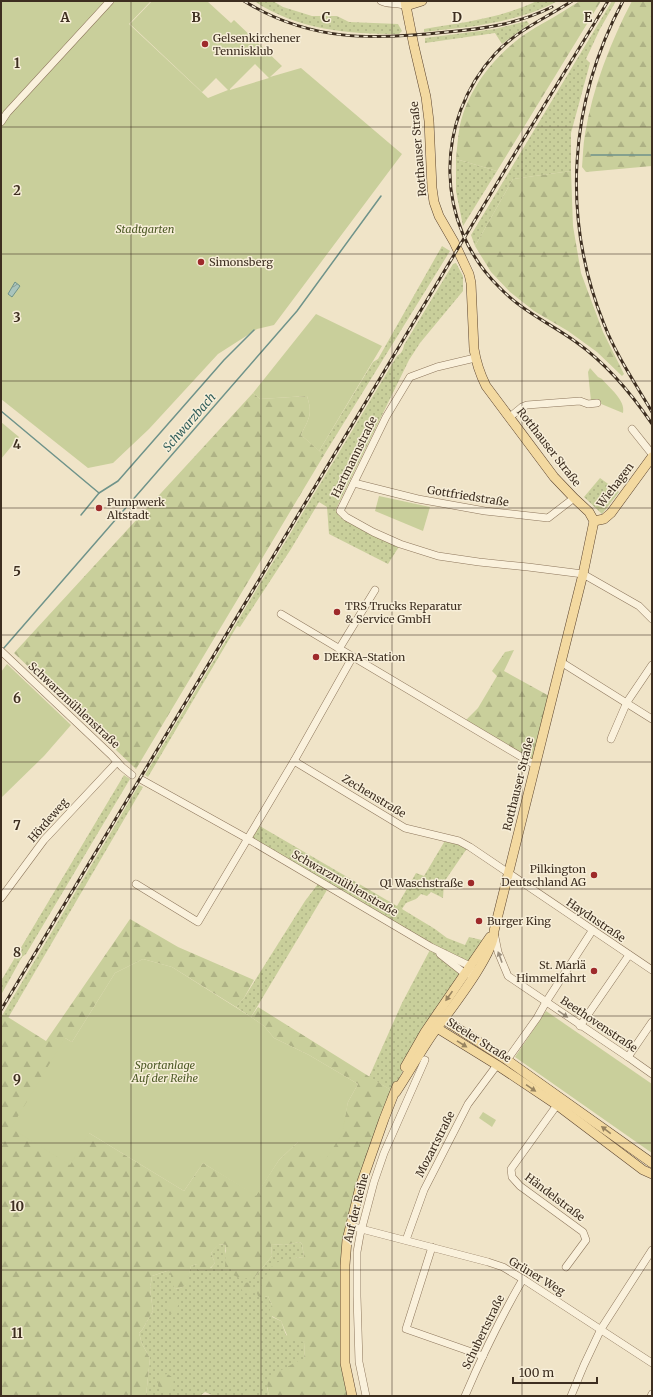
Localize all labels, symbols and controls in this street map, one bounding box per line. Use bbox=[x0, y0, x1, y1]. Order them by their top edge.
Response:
text: A bbox=[59, 9, 70, 26]
text: B bbox=[191, 9, 201, 26]
text: C bbox=[322, 9, 331, 26]
text: D bbox=[452, 9, 462, 26]
text: E bbox=[584, 9, 593, 26]
place label: Gelsenkirchener Tennisklub bbox=[213, 31, 300, 58]
marker: Gelsenkirchener Tennisklub bbox=[200, 39, 210, 49]
text: 1 bbox=[14, 55, 20, 72]
street label: Rotthauser Straße bbox=[407, 100, 429, 197]
text: 2 bbox=[13, 182, 21, 199]
park label: Stadtgarten bbox=[116, 222, 175, 236]
place label: Simonsberg bbox=[209, 255, 273, 269]
marker: Simonsberg bbox=[196, 257, 206, 267]
text: 3 bbox=[13, 309, 21, 326]
water label: Schwarzbach bbox=[159, 390, 219, 454]
street label: Rotthauser Straße bbox=[514, 405, 584, 489]
street label: Hartmannstraße bbox=[328, 414, 380, 500]
text: 4 bbox=[13, 436, 22, 453]
street label: Wiehagen bbox=[593, 459, 637, 511]
street label: Gottfriedstraße bbox=[426, 483, 510, 509]
place label: Pumpwerk Altstadt bbox=[106, 495, 165, 522]
marker: Pumpwerk Altstadt bbox=[94, 503, 104, 513]
text: 5 bbox=[13, 563, 21, 580]
place label: TRS Trucks Reparatur & Service GmbH bbox=[345, 599, 462, 626]
marker: TRS Trucks Reparatur & Service GmbH bbox=[332, 607, 342, 617]
place label: DEKRA-Station bbox=[324, 650, 406, 664]
marker: DEKRA-Station bbox=[311, 652, 321, 662]
street label: Schwarzmühlenstraße bbox=[25, 659, 123, 751]
text: 6 bbox=[13, 690, 21, 707]
street label: Rotthauser Straße bbox=[500, 736, 536, 832]
street label: Zechenstraße bbox=[339, 771, 409, 821]
street label: Hördeweg bbox=[25, 795, 71, 845]
text: 7 bbox=[13, 817, 21, 834]
street label: Schwarzmühlenstraße bbox=[290, 847, 401, 919]
place label: Pilkington Deutschland AG bbox=[501, 862, 587, 889]
marker: Pilkington Deutschland AG bbox=[589, 870, 599, 880]
place label: Q1 Waschstraße bbox=[380, 876, 463, 890]
marker: Q1 Waschstraße bbox=[466, 878, 476, 888]
street label: Haydnstraße bbox=[564, 895, 628, 945]
place label: Burger King bbox=[487, 914, 551, 928]
marker: Burger King bbox=[474, 916, 484, 926]
text: 8 bbox=[13, 944, 21, 961]
one-way arrow bbox=[497, 950, 503, 962]
place label: St. Marlä Himmelfahrt bbox=[516, 958, 587, 985]
marker: St. Marlä Himmelfahrt bbox=[589, 966, 599, 976]
one-way arrow bbox=[445, 991, 453, 1002]
street label: Beethovenstraße bbox=[558, 993, 640, 1055]
one-way arrow bbox=[558, 1010, 568, 1018]
street label: Steeler Straße bbox=[444, 1015, 514, 1066]
one-way arrow bbox=[457, 1040, 468, 1047]
park label: Sportanlage Auf der Reihe bbox=[131, 1058, 199, 1085]
text: 9 bbox=[13, 1071, 21, 1088]
one-way arrow bbox=[526, 1084, 537, 1092]
street label: Mozartstraße bbox=[412, 1108, 458, 1179]
one-way arrow bbox=[600, 1126, 611, 1135]
street label: Händelstraße bbox=[522, 1170, 588, 1224]
street label: Auf der Reihe bbox=[340, 1172, 371, 1245]
text: 10 bbox=[10, 1198, 24, 1215]
street label: Grüner Weg bbox=[506, 1254, 568, 1298]
street label: Schubertstraße bbox=[459, 1292, 507, 1372]
text: 11 bbox=[11, 1325, 23, 1342]
scale bar bbox=[513, 1359, 597, 1385]
text: 100 m bbox=[519, 1365, 554, 1380]

